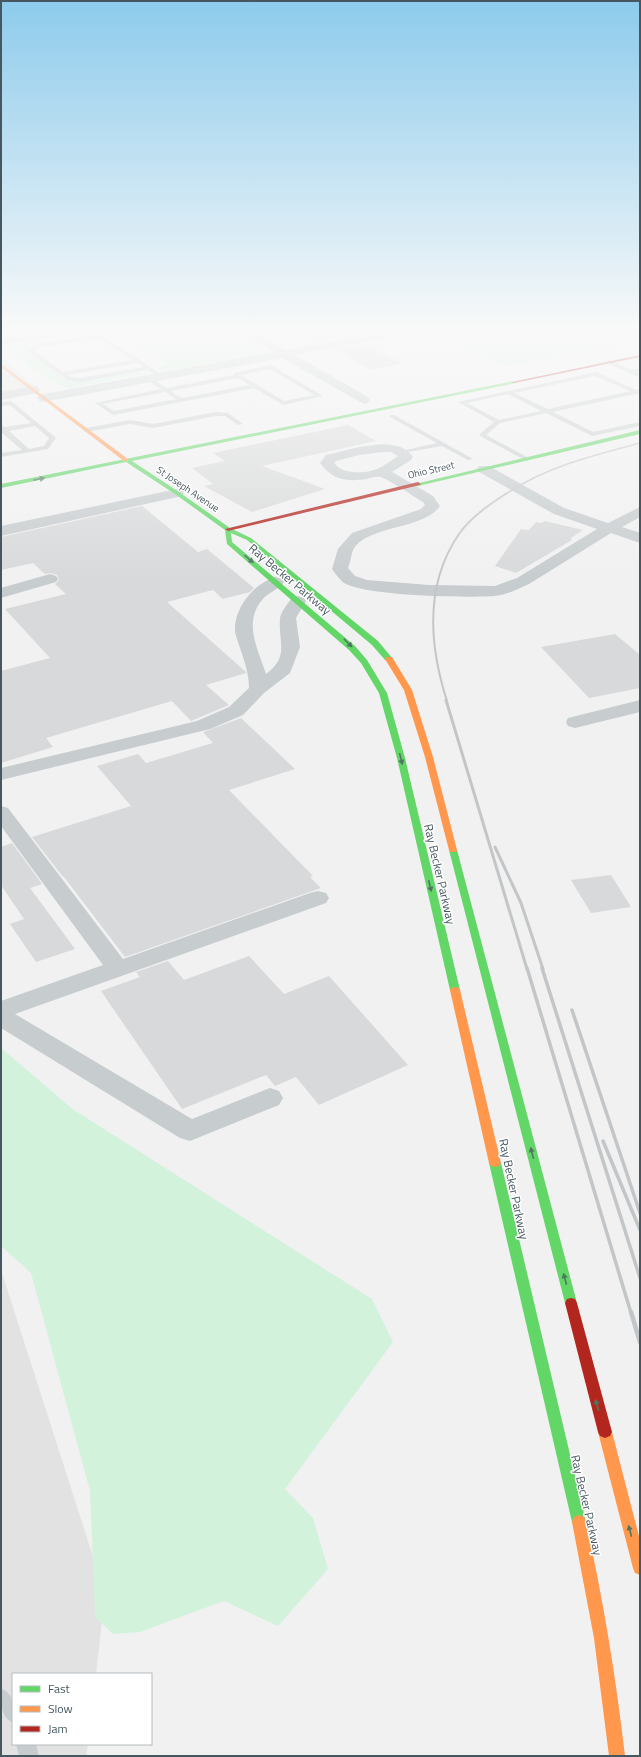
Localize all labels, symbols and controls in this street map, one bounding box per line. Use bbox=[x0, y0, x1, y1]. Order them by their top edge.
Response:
street label: Ohio Street bbox=[406, 457, 456, 483]
street label: St Joseph Avenue bbox=[154, 462, 222, 516]
one-way arrow bbox=[33, 475, 45, 481]
street label: Ray Becker Parkway bbox=[245, 539, 336, 619]
one-way arrow bbox=[243, 555, 254, 564]
one-way arrow bbox=[343, 638, 353, 648]
one-way arrow bbox=[399, 753, 405, 765]
street label: Ray Becker Parkway bbox=[419, 822, 461, 926]
one-way arrow bbox=[428, 880, 434, 892]
street label: Ray Becker Parkway bbox=[494, 1137, 534, 1241]
one-way arrow bbox=[529, 1147, 535, 1159]
one-way arrow bbox=[561, 1273, 567, 1285]
one-way arrow bbox=[594, 1399, 600, 1411]
street label: Ray Becker Parkway bbox=[566, 1453, 608, 1557]
one-way arrow bbox=[627, 1524, 633, 1536]
legend bbox=[12, 1673, 152, 1745]
text: Fast bbox=[48, 1679, 71, 1698]
text: Slow bbox=[48, 1699, 73, 1718]
text: Jam bbox=[48, 1719, 68, 1738]

